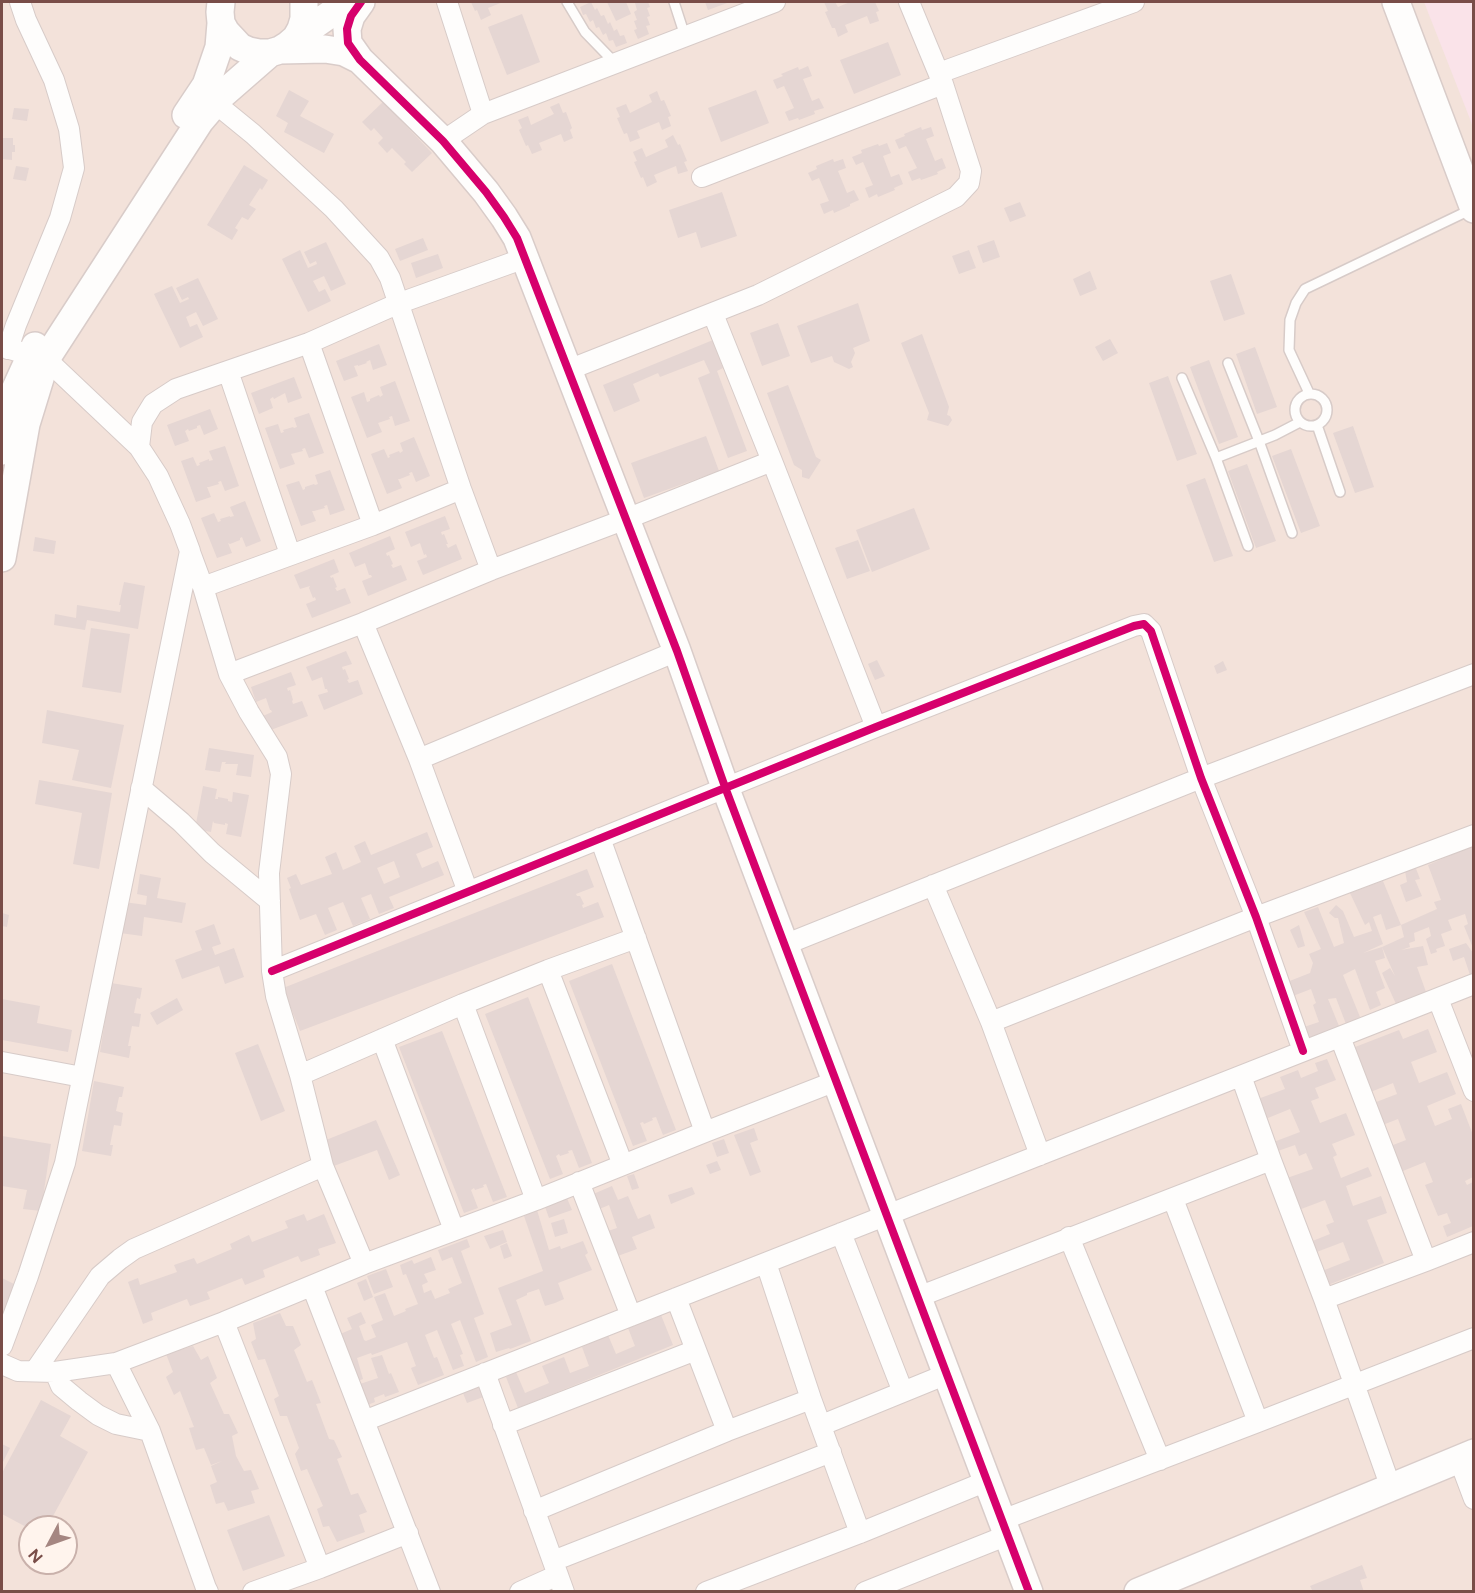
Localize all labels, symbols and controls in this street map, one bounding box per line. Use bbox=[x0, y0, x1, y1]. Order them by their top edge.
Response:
north arrow bbox=[18, 1515, 78, 1575]
text: N bbox=[24, 1545, 47, 1567]

